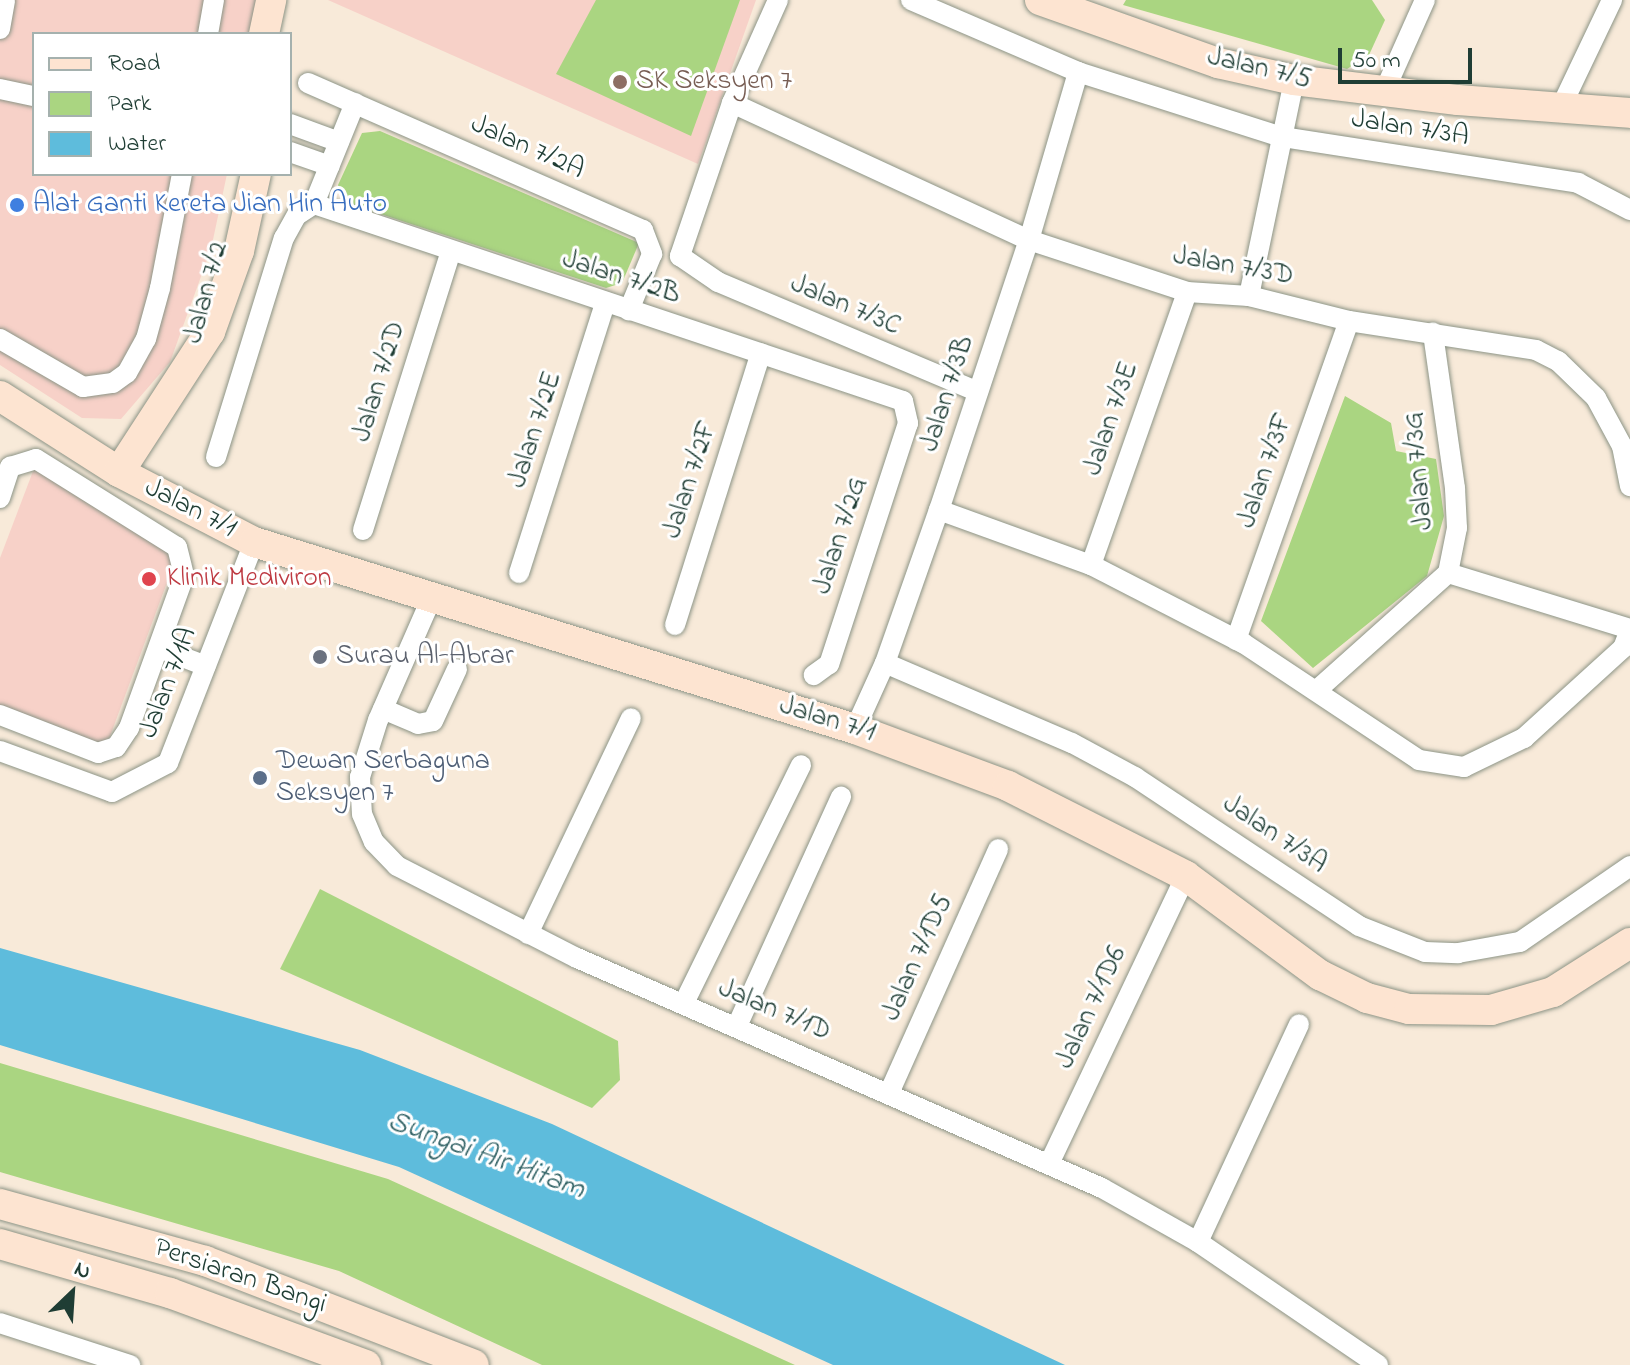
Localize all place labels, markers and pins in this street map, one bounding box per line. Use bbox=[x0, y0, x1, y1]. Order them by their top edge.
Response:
place label: SK Seksyen 7 bbox=[636, 65, 792, 99]
marker: SK Seksyen 7 bbox=[611, 73, 629, 91]
place label: Alat Ganti Kereta Jian Hin Auto bbox=[33, 188, 387, 222]
marker: Alat Ganti Kereta Jian Hin Auto bbox=[8, 196, 26, 214]
place label: Klinik Mediviron bbox=[167, 562, 332, 596]
marker: Klinik Mediviron bbox=[138, 568, 160, 590]
place label: Surau Al-Abrar bbox=[336, 640, 514, 674]
marker: Surau Al-Abrar bbox=[311, 648, 329, 666]
place label: Dewan Serbaguna Seksyen 7 bbox=[276, 745, 490, 811]
marker: Dewan Serbaguna Seksyen 7 bbox=[251, 769, 269, 787]

